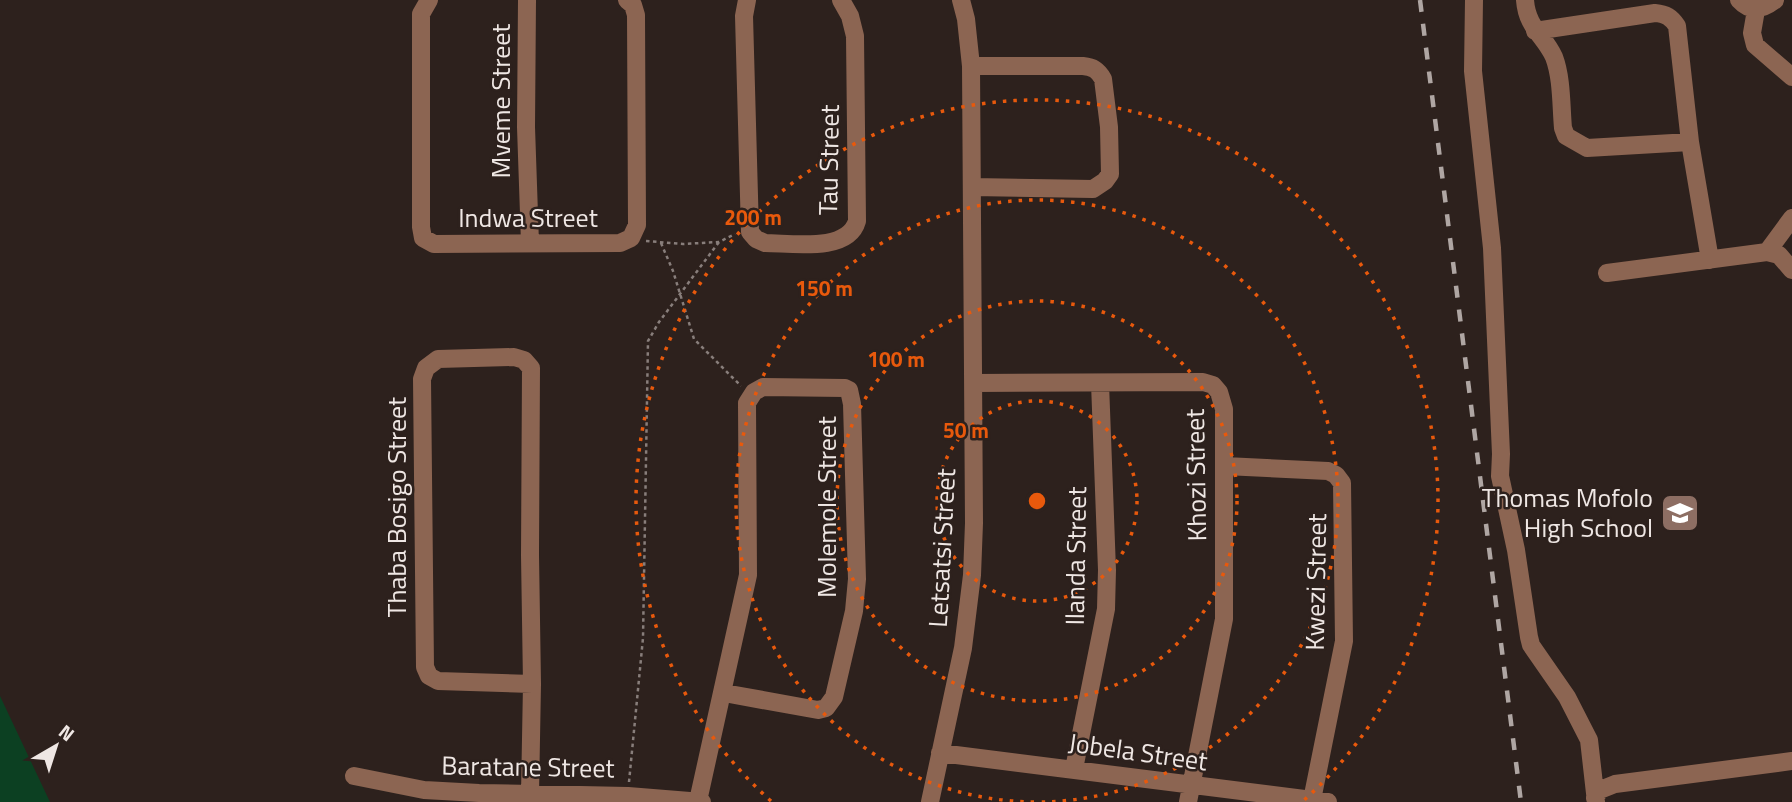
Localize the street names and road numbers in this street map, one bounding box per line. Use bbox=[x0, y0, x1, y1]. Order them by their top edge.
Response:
street label: Mveme Street bbox=[481, 24, 520, 178]
street label: Tau Street bbox=[808, 104, 849, 216]
street label: Indwa Street bbox=[458, 198, 598, 237]
street label: Thaba Bosigo Street bbox=[377, 397, 416, 617]
street label: Khozi Street bbox=[1175, 408, 1216, 542]
street label: Molemole Street bbox=[807, 416, 846, 598]
street label: Letsatsi Street bbox=[918, 467, 965, 629]
street label: Ilanda Street bbox=[1055, 486, 1096, 626]
street label: Kwezi Street bbox=[1295, 513, 1336, 651]
street label: Jobela Street bbox=[1066, 722, 1210, 781]
street label: Baratane Street bbox=[441, 745, 615, 788]

